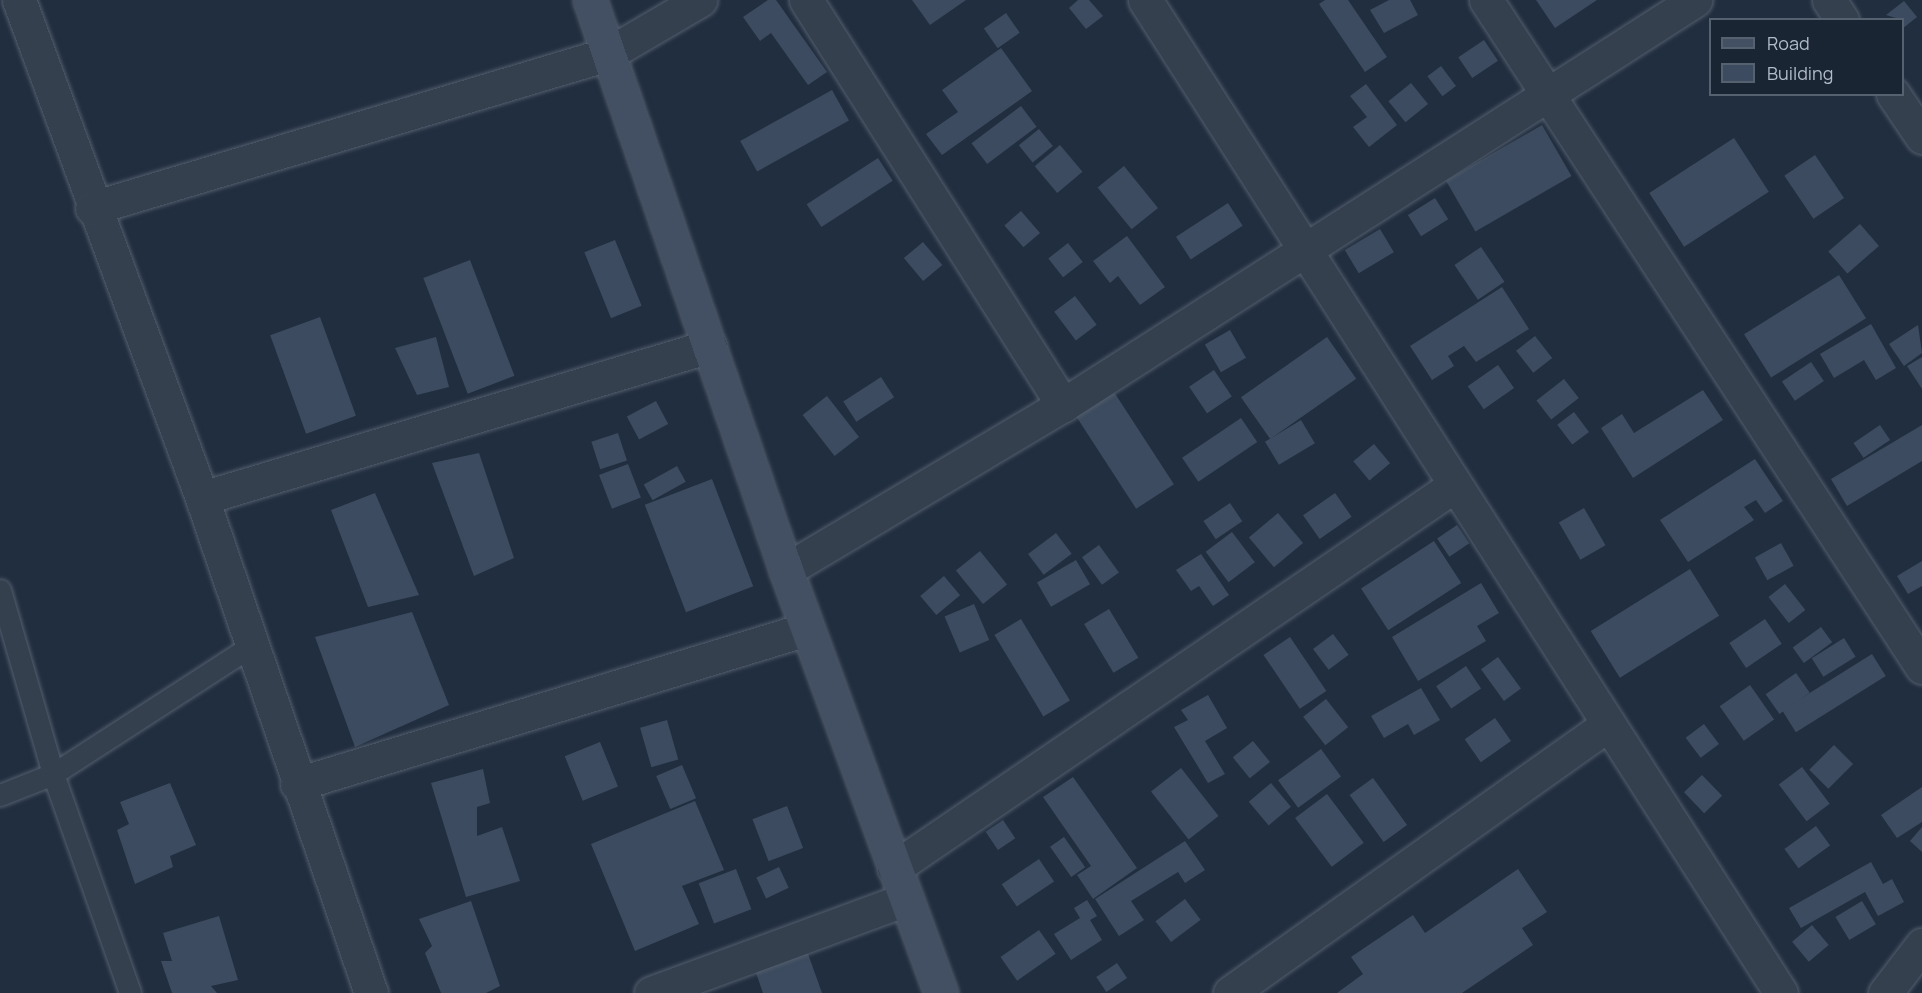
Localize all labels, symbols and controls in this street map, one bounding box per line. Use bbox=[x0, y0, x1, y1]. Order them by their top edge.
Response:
legend bbox=[1709, 18, 1904, 96]
text: Road bbox=[1767, 31, 1810, 55]
text: Building bbox=[1767, 61, 1833, 85]

